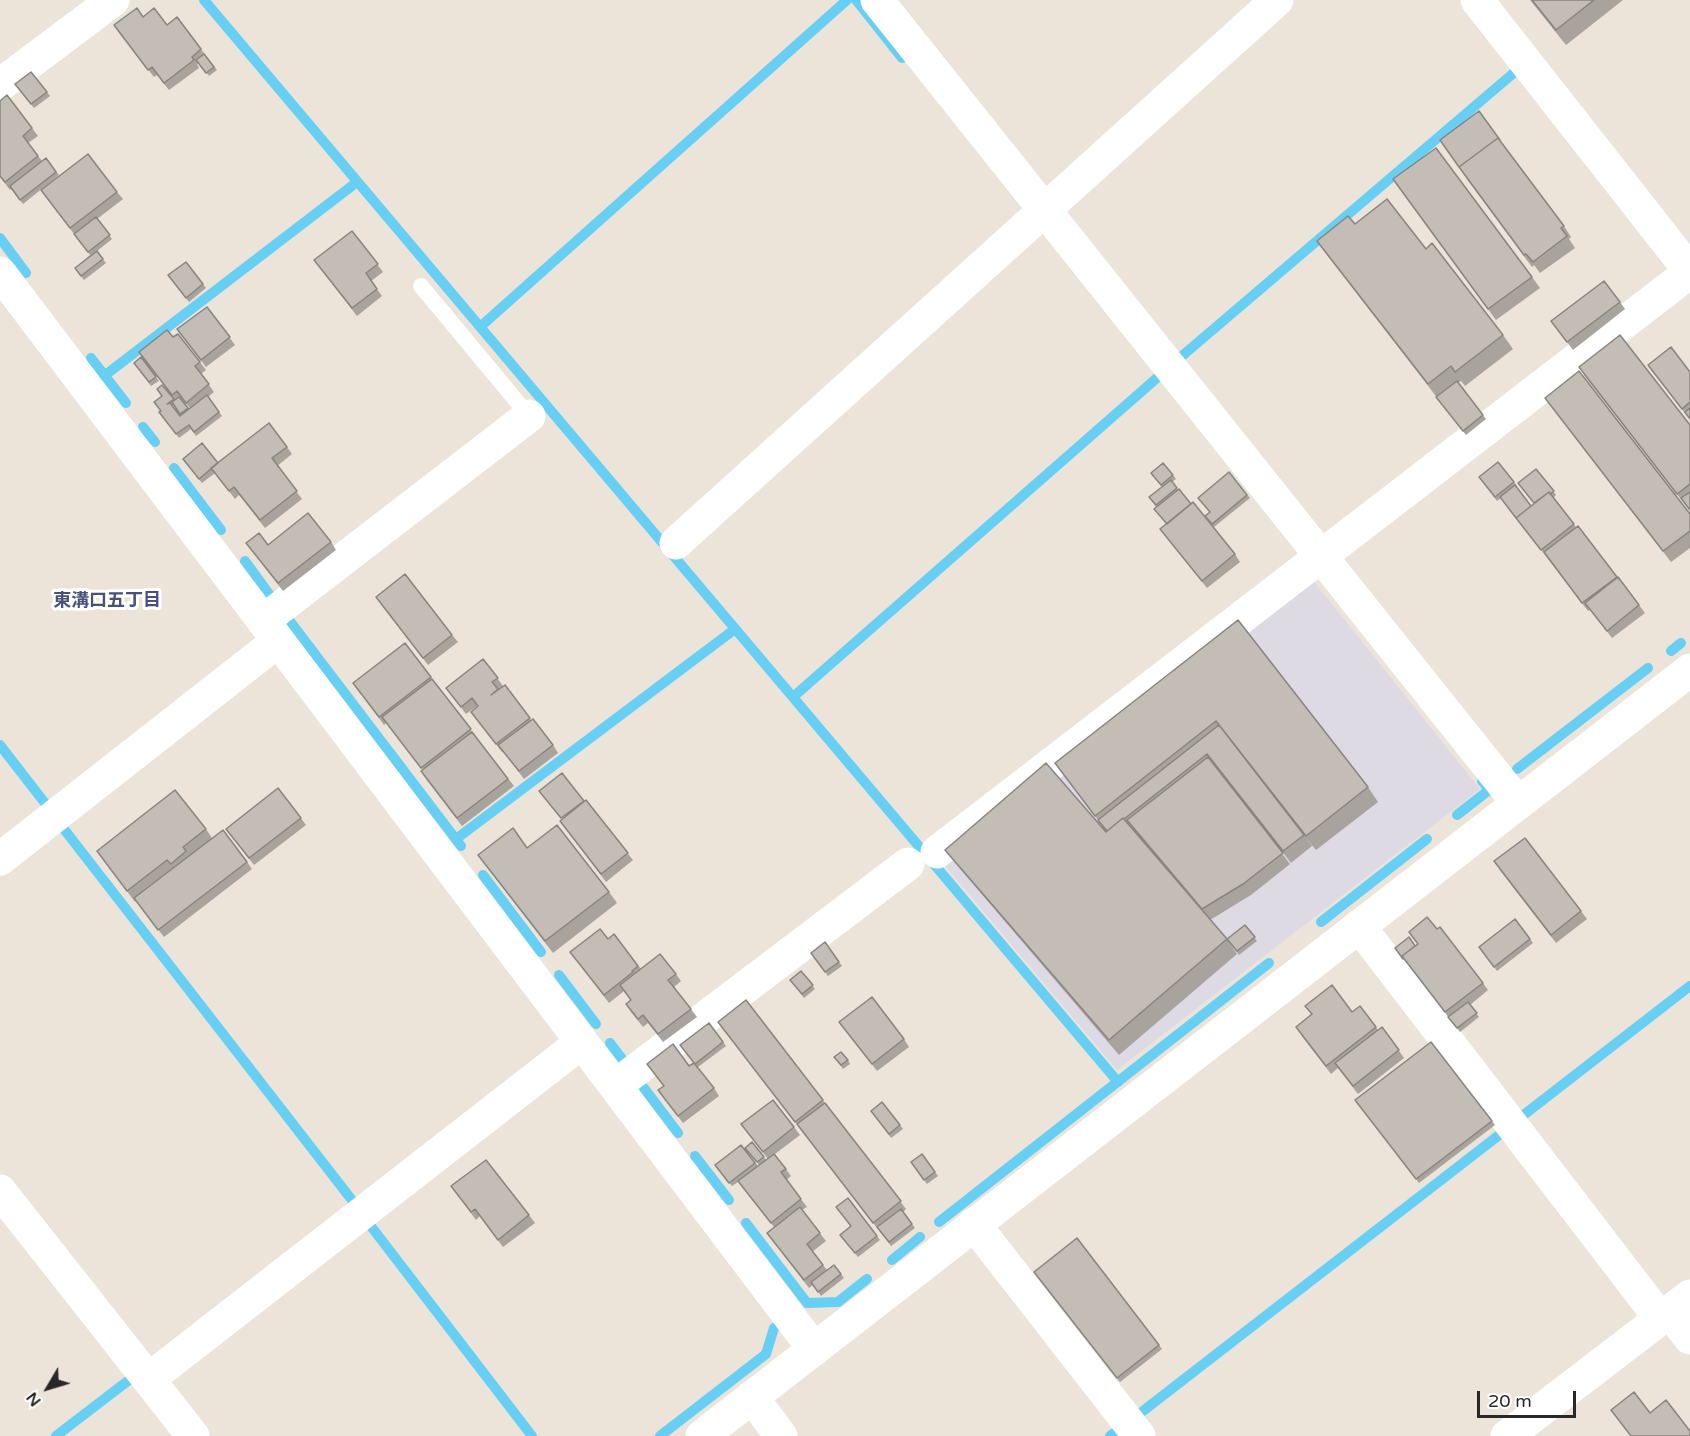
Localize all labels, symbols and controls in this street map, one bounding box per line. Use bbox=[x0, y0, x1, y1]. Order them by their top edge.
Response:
district label: 東溝口五丁目 bbox=[53, 590, 161, 612]
north arrow bbox=[18, 1358, 78, 1418]
scale bar bbox=[1480, 1379, 1579, 1417]
text: N bbox=[22, 1388, 46, 1410]
text: 20 m bbox=[1488, 1390, 1532, 1412]

